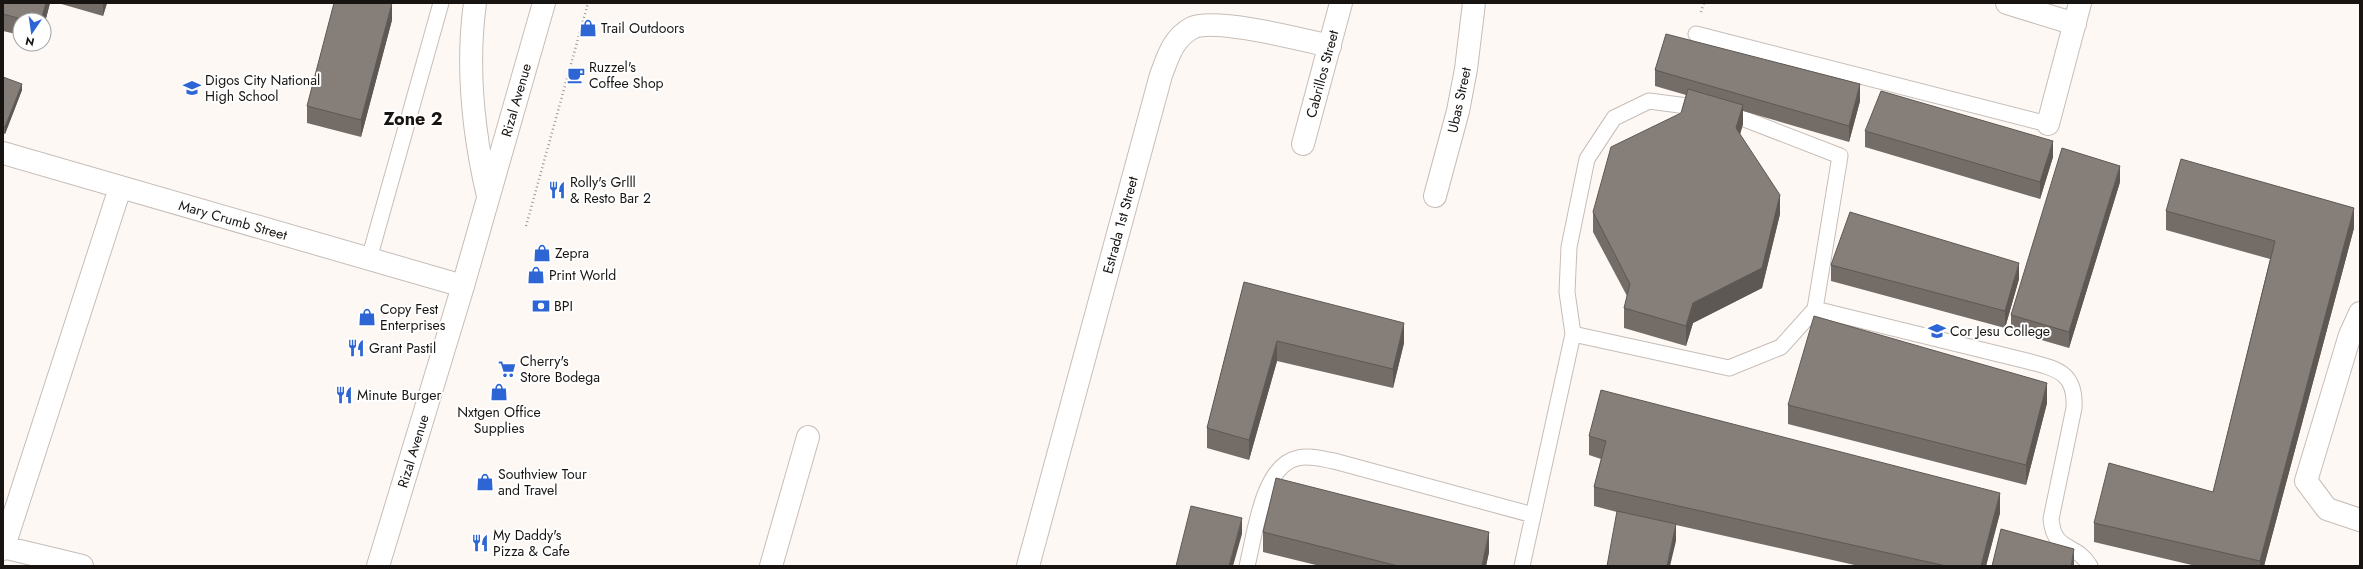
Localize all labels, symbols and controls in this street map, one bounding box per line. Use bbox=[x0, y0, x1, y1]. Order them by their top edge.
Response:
north arrow bbox=[12, 12, 52, 52]
shop icon: Trail Outdoors bbox=[578, 18, 598, 38]
place label: Trail Outdoors bbox=[601, 18, 685, 38]
street label: Cabrillos Street bbox=[1301, 27, 1343, 120]
text: N bbox=[24, 33, 36, 51]
place label: Ruzzel's Coffee Shop bbox=[589, 57, 664, 93]
street label: Rizal Avenue bbox=[496, 61, 536, 139]
cafe icon: Ruzzel's Coffee Shop bbox=[566, 65, 586, 85]
street label: Ubas Street bbox=[1442, 65, 1476, 135]
place label: Digos City National High School bbox=[205, 70, 320, 106]
school or university icon: Digos City National High School bbox=[182, 78, 202, 98]
district label: Zone 2 bbox=[383, 106, 443, 132]
place label: Rolly's Grlll & Resto Bar 2 bbox=[570, 172, 651, 208]
street label: Estrada 1st Street bbox=[1097, 173, 1143, 276]
restaurant icon: Rolly's Grlll & Resto Bar 2 bbox=[547, 180, 567, 200]
street label: Mary Crumb Street bbox=[176, 195, 290, 245]
shop icon: Zepra bbox=[532, 243, 552, 263]
place label: Zepra bbox=[555, 243, 589, 263]
shop icon: Print World bbox=[526, 265, 546, 285]
place label: Print World bbox=[549, 265, 616, 285]
bank icon: BPI bbox=[531, 296, 551, 316]
place label: BPI bbox=[554, 296, 573, 316]
place label: Copy Fest Enterprises bbox=[380, 299, 446, 335]
shop icon: Copy Fest Enterprises bbox=[357, 307, 377, 327]
school or university icon: Cor Jesu College bbox=[1927, 321, 1947, 341]
place label: Cor Jesu College bbox=[1950, 321, 2050, 341]
restaurant icon: Grant Pastil bbox=[346, 338, 366, 358]
place label: Grant Pastil bbox=[369, 338, 436, 358]
place label: Cherry's Store Bodega bbox=[520, 351, 600, 387]
supermarket icon: Cherry's Store Bodega bbox=[497, 359, 517, 379]
shop icon: Nxtgen Office Supplies bbox=[489, 382, 509, 402]
restaurant icon: Minute Burger bbox=[334, 385, 354, 405]
place label: Minute Burger bbox=[357, 385, 441, 405]
place label: Nxtgen Office Supplies bbox=[457, 402, 541, 438]
street label: Rizal Avenue bbox=[392, 412, 434, 490]
place label: Southview Tour and Travel bbox=[498, 464, 587, 500]
shop icon: Southview Tour and Travel bbox=[475, 472, 495, 492]
place label: My Daddy's Pizza & Cafe bbox=[493, 525, 570, 561]
restaurant icon: My Daddy's Pizza & Cafe bbox=[470, 533, 490, 553]

